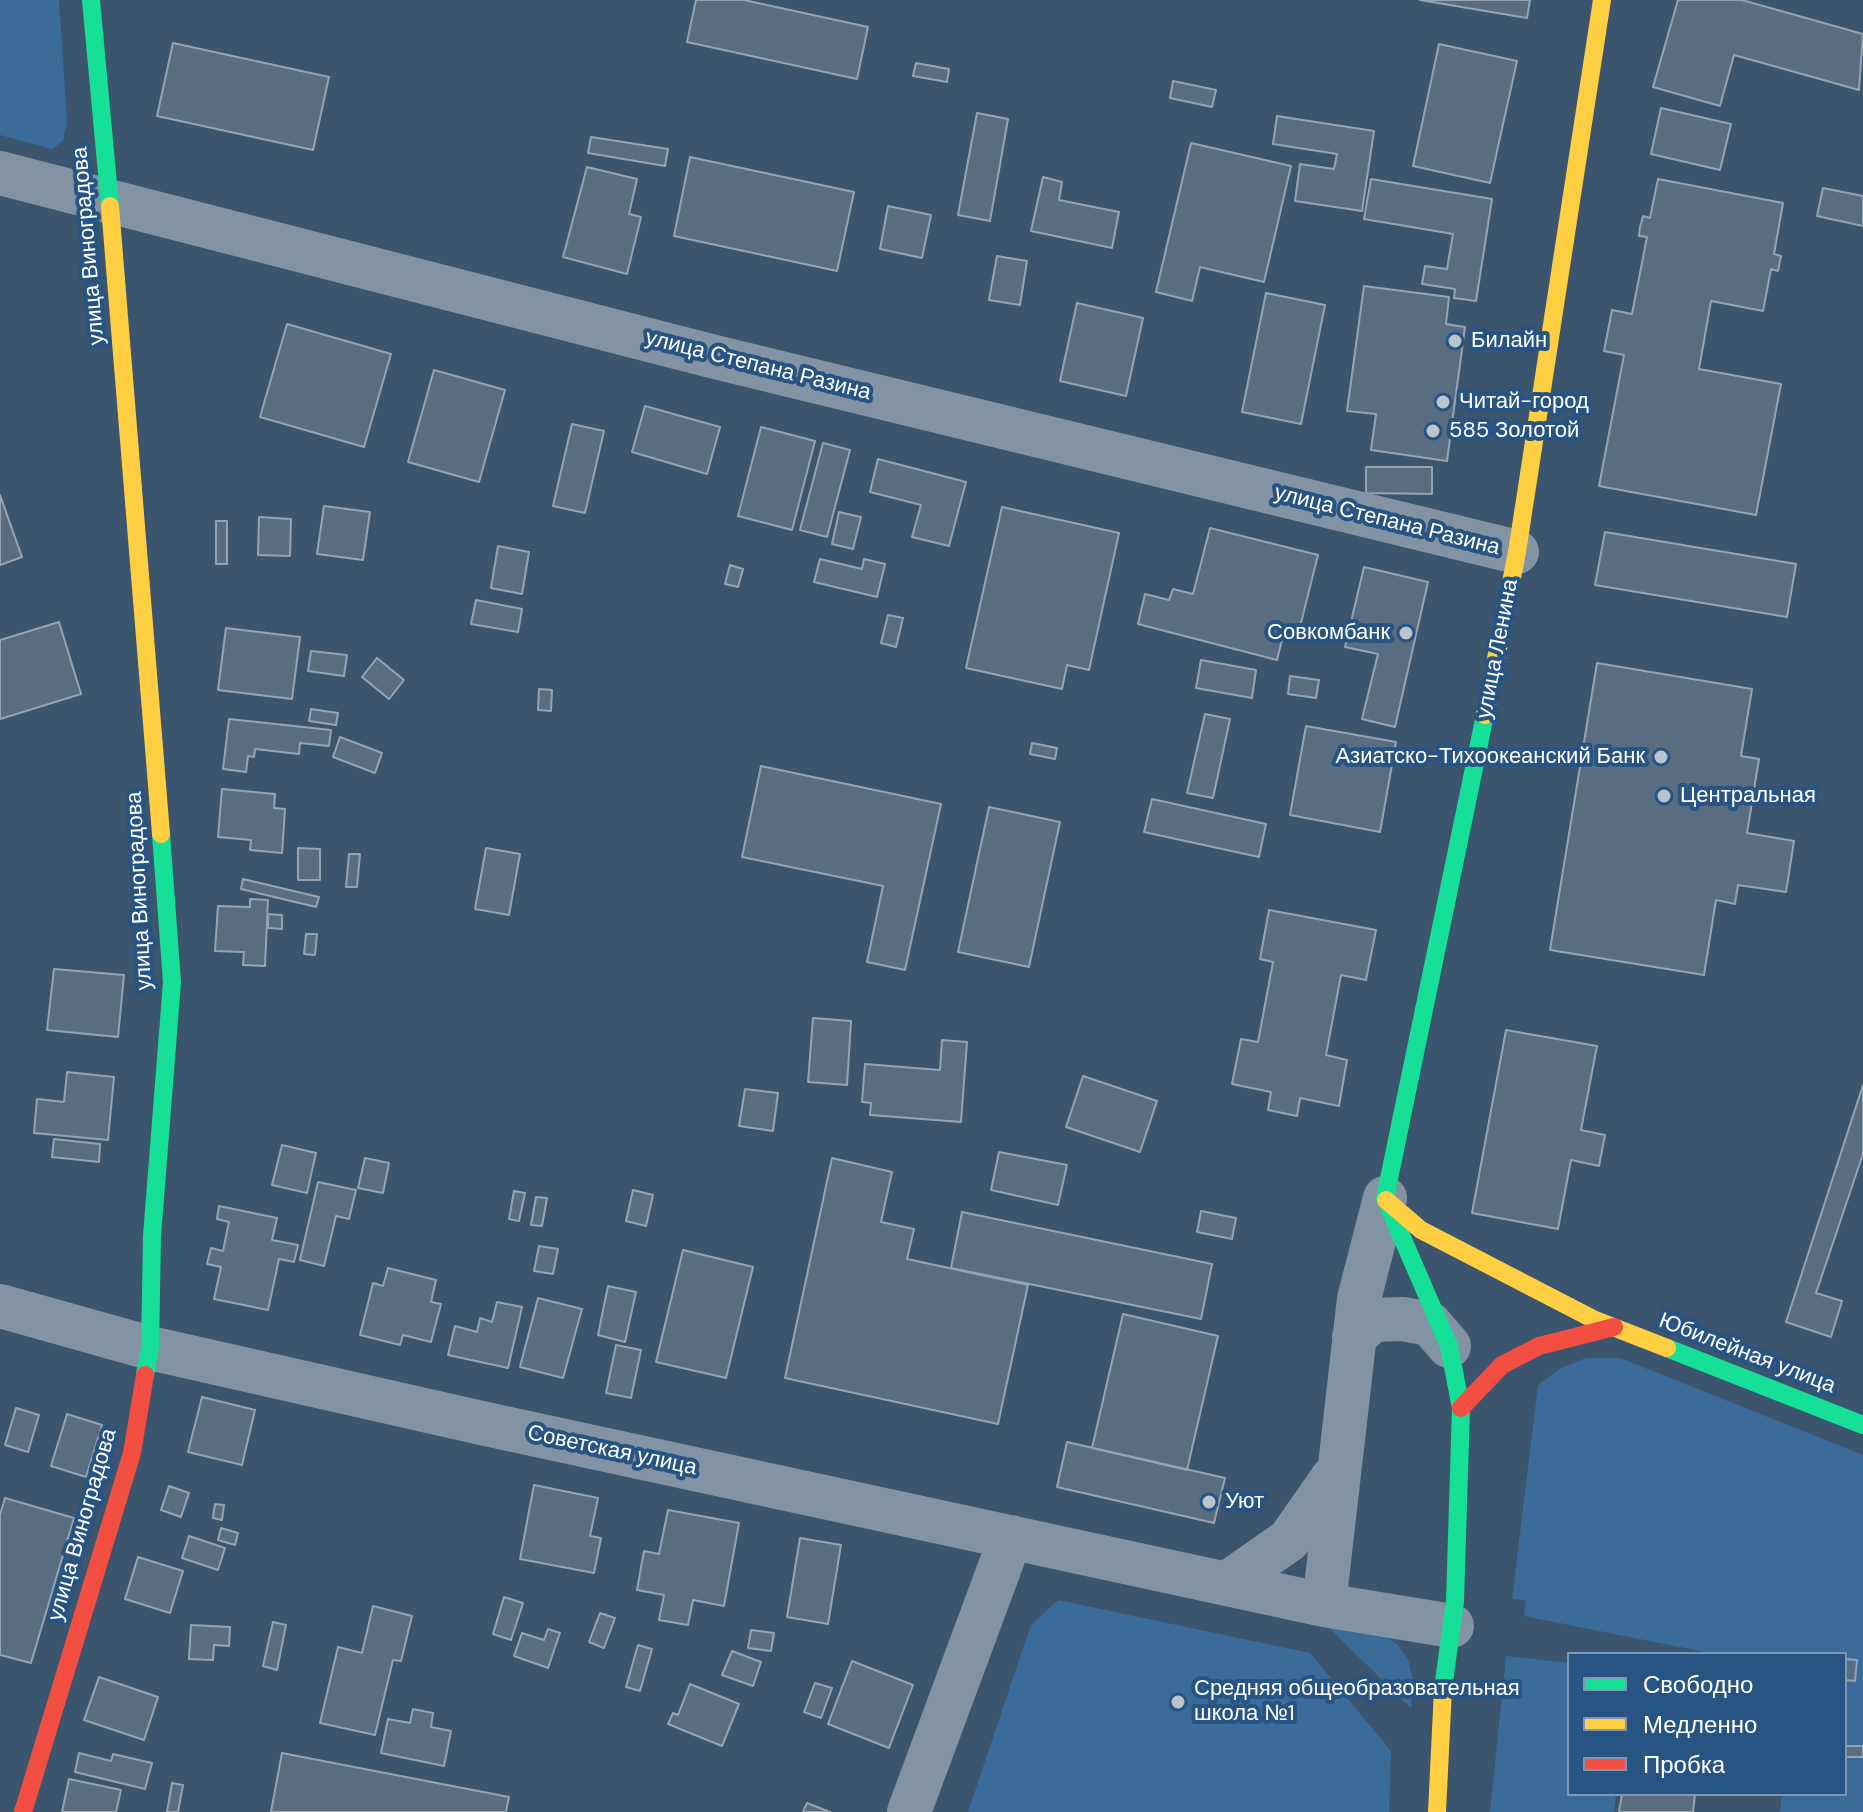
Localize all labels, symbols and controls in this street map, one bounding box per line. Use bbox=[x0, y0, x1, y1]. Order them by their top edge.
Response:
street label: улица Виноградова bbox=[67, 146, 111, 346]
street label: улица Степана Разина bbox=[643, 325, 873, 407]
place label: Билайн bbox=[1471, 328, 1547, 354]
marker: Билайн bbox=[1446, 332, 1464, 350]
place label: Читай-город bbox=[1459, 389, 1589, 415]
marker: Читай-город bbox=[1434, 393, 1452, 411]
place label: 585 Золотой bbox=[1449, 418, 1579, 444]
marker: 585 Золотой bbox=[1424, 422, 1442, 440]
street label: улица Степана Разина bbox=[1272, 480, 1502, 562]
street label: улица Ленина bbox=[1472, 577, 1524, 721]
place label: Совкомбанк bbox=[1267, 620, 1390, 646]
marker: Совкомбанк bbox=[1397, 624, 1415, 642]
place label: Азиатско-Тихоокеанский Банк bbox=[1335, 744, 1645, 770]
marker: Азиатско-Тихоокеанский Банк bbox=[1652, 748, 1670, 766]
place label: Центральная bbox=[1680, 783, 1816, 809]
marker: Центральная bbox=[1655, 787, 1673, 805]
street label: улица Виноградова bbox=[122, 791, 158, 991]
street label: Юбилейная улица bbox=[1655, 1308, 1839, 1400]
street label: Советская улица bbox=[525, 1420, 699, 1482]
street label: улица Виноградова bbox=[43, 1426, 123, 1624]
place label: Уют bbox=[1225, 1489, 1264, 1515]
marker: Уют bbox=[1200, 1493, 1218, 1511]
legend bbox=[1567, 1652, 1847, 1796]
text: Свободно bbox=[1643, 1669, 1753, 1700]
place label: Средняя общеобразовательная школа №1 bbox=[1194, 1676, 1520, 1728]
marker: Средняя общеобразовательная школа №1 bbox=[1169, 1693, 1187, 1711]
text: Медленно bbox=[1643, 1709, 1757, 1740]
text: Пробка bbox=[1643, 1749, 1725, 1780]

